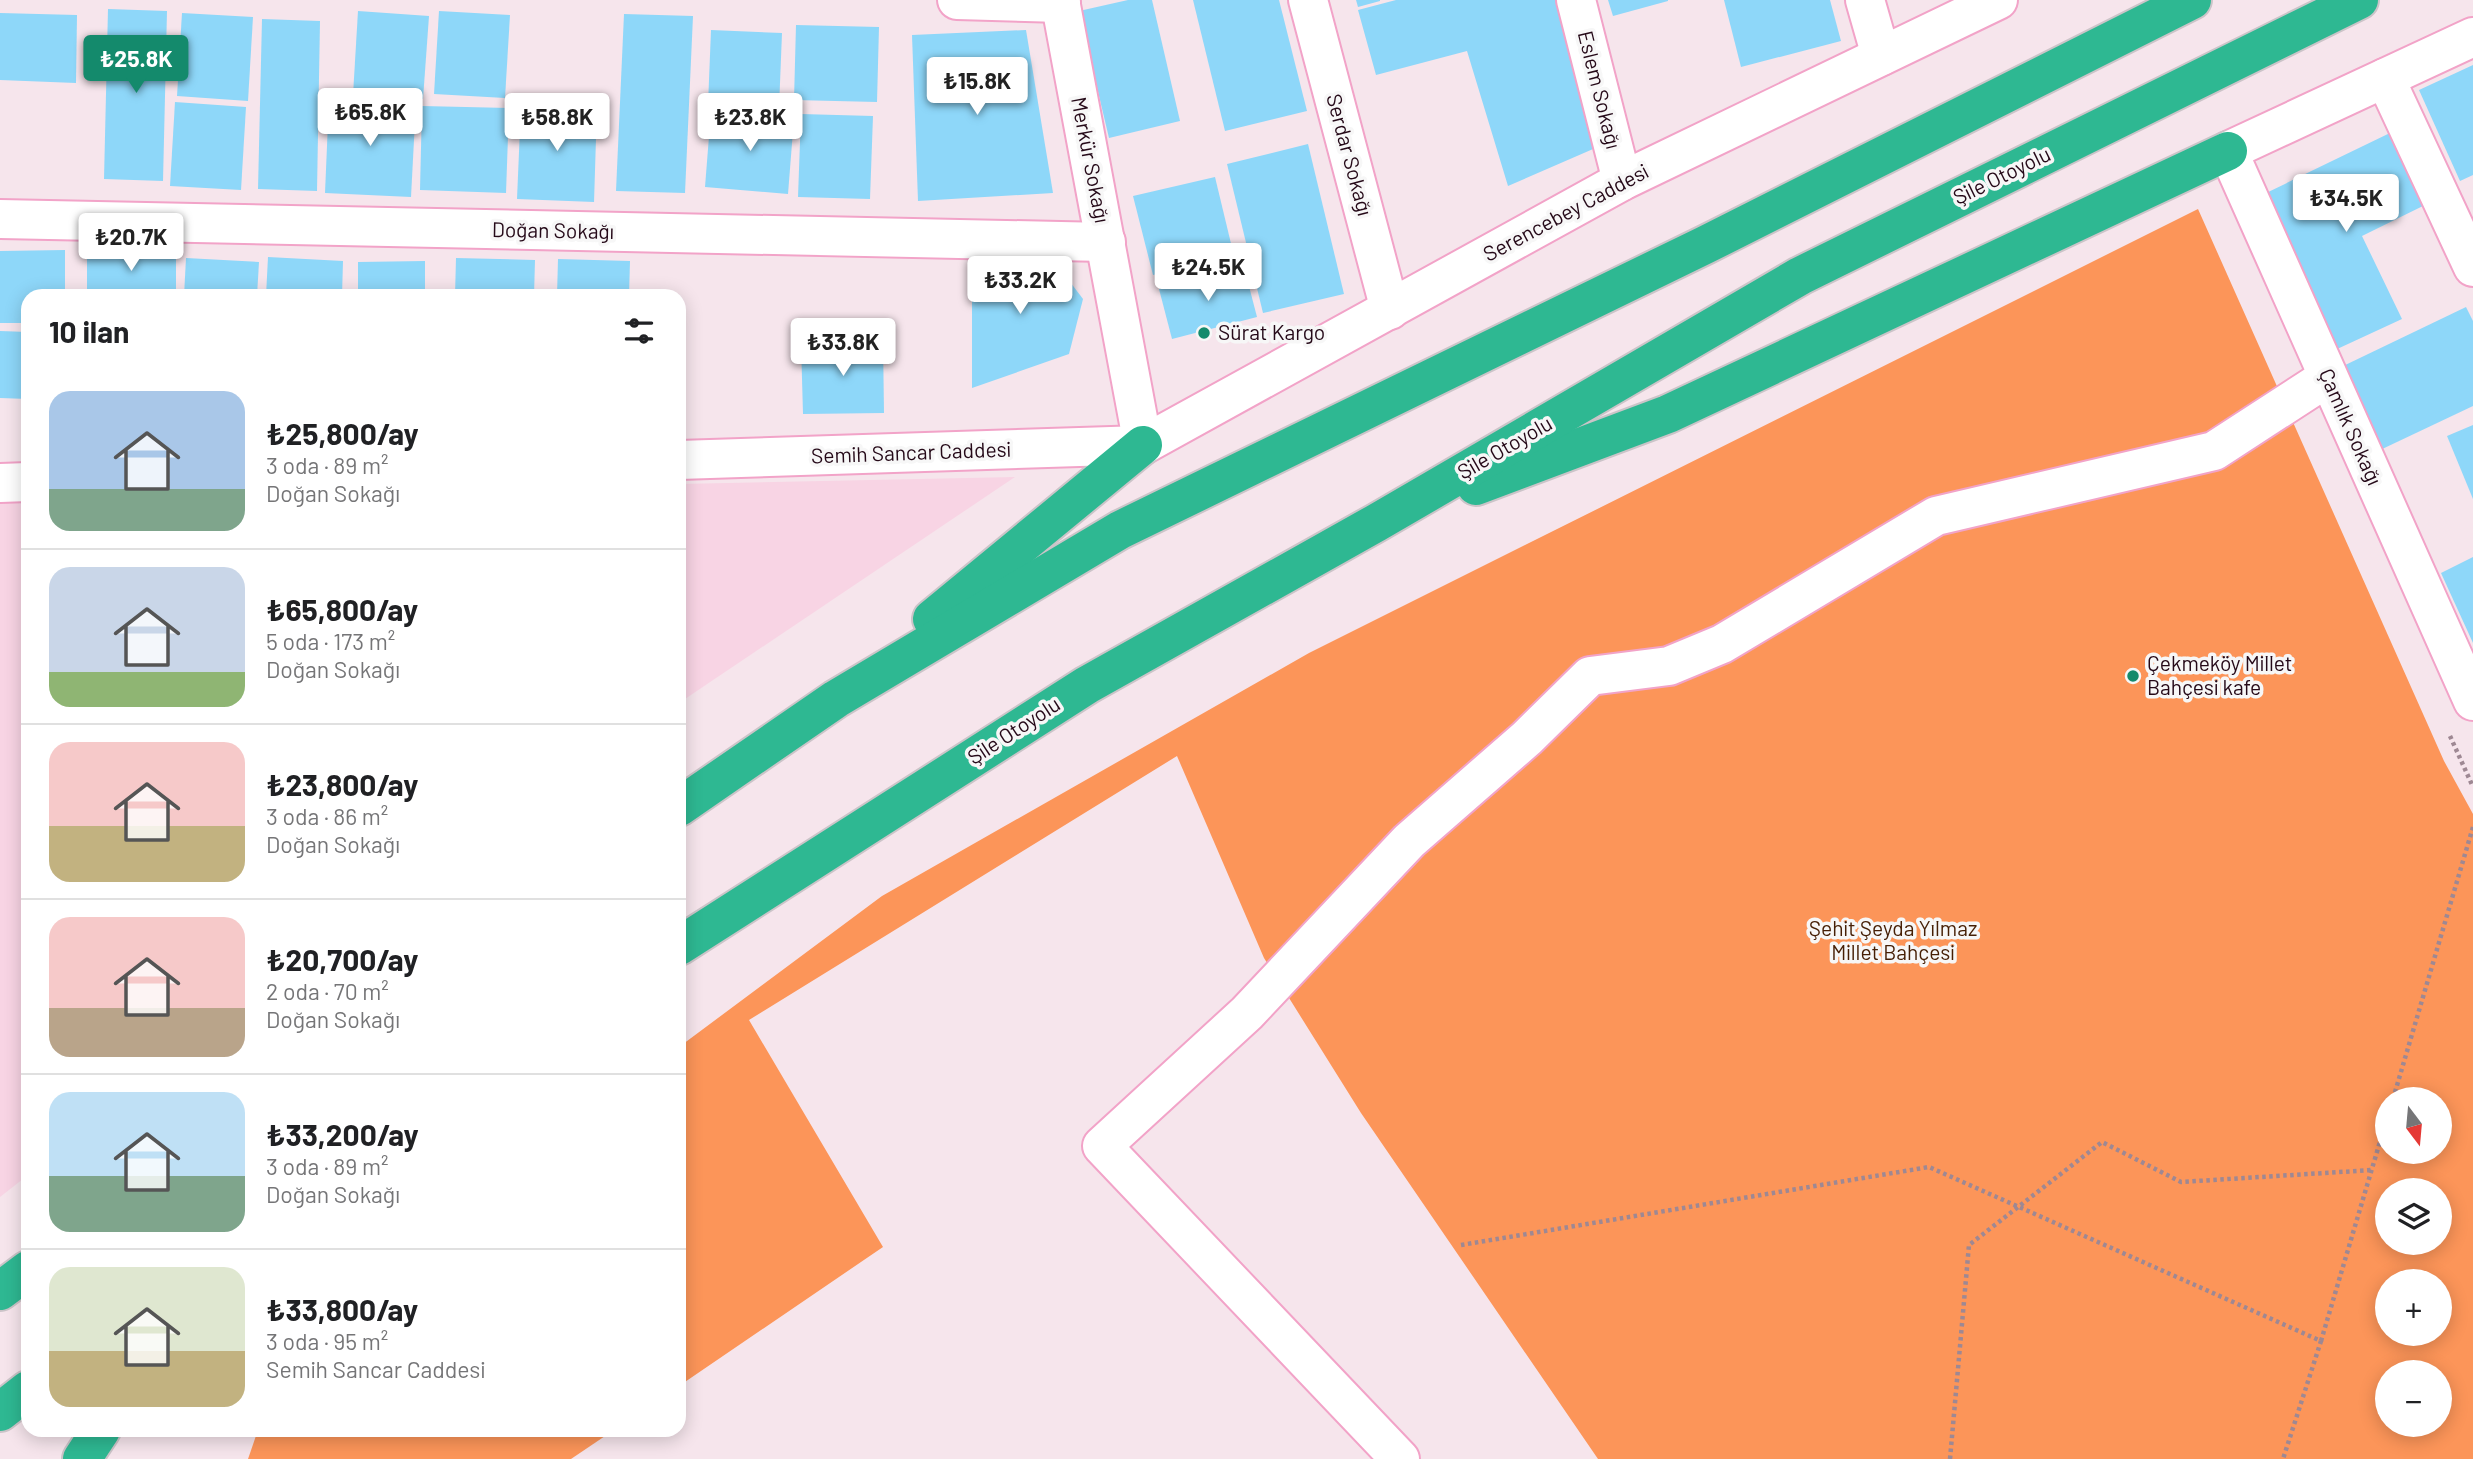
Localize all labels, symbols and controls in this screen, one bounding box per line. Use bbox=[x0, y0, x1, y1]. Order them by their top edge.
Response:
street label: Eslem Sokağı bbox=[1574, 28, 1627, 151]
pin: ₺25.8K bbox=[79, 36, 193, 95]
text: ₺25.8K bbox=[99, 44, 173, 72]
pin: ₺15.8K bbox=[920, 58, 1034, 117]
text: ₺15.8K bbox=[943, 66, 1011, 94]
pin: ₺65.8K bbox=[313, 88, 427, 148]
street label: Serdar Sokağı bbox=[1322, 91, 1379, 218]
pin: ₺58.8K bbox=[500, 94, 614, 153]
pin: ₺23.8K bbox=[693, 94, 807, 153]
street label: Merkür Sokağı bbox=[1067, 95, 1116, 225]
text: ₺65.8K bbox=[334, 97, 406, 125]
text: ₺58.8K bbox=[521, 102, 593, 130]
text: ₺23.8K bbox=[714, 102, 786, 130]
street label: Şile Otoyolu bbox=[1949, 140, 2054, 209]
street label: Serencebey Caddesi bbox=[1478, 158, 1652, 266]
pin: ₺34.5K bbox=[2289, 174, 2403, 234]
text: ₺34.5K bbox=[2309, 183, 2383, 211]
pin: ₺20.7K bbox=[74, 214, 188, 273]
street label: Doğan Sokağı bbox=[492, 216, 614, 243]
text: ₺20.7K bbox=[95, 222, 167, 250]
pin: ₺24.5K bbox=[1151, 244, 1265, 303]
text: ₺24.5K bbox=[1171, 252, 1245, 280]
pin: ₺33.2K bbox=[963, 256, 1077, 316]
text: ₺33.2K bbox=[983, 265, 1057, 293]
icon: filters bbox=[620, 312, 658, 350]
text: 10 ilan bbox=[49, 313, 129, 349]
pin: ₺33.8K bbox=[786, 318, 900, 378]
place label: Sürat Kargo bbox=[1218, 319, 1325, 344]
marker: Sürat Kargo bbox=[1196, 325, 1212, 341]
text: ₺33.8K bbox=[807, 327, 879, 355]
street label: Çamlık Sokağı bbox=[2314, 364, 2388, 489]
street label: Şile Otoyolu bbox=[1452, 410, 1556, 484]
text: ₺25,800/ay bbox=[266, 415, 419, 451]
icon: home bbox=[105, 419, 189, 503]
street label: Semih Sancar Caddesi bbox=[810, 436, 1011, 467]
text: 3 oda · 89 m² bbox=[266, 451, 388, 479]
text: Doğan Sokağı bbox=[266, 479, 400, 507]
text: ₺65,800/ay bbox=[266, 591, 418, 627]
icon: home bbox=[105, 595, 189, 679]
text: 5 oda · 173 m² bbox=[266, 627, 395, 655]
place label: Çekmeköy Millet Bahçesi kafe bbox=[2147, 650, 2293, 699]
text: Doğan Sokağı bbox=[266, 655, 400, 683]
marker: Çekmeköy Millet Bahçesi kafe bbox=[2125, 668, 2141, 684]
street label: Şile Otoyolu bbox=[962, 691, 1064, 769]
text: ₺23,800/ay bbox=[266, 766, 418, 802]
icon: home bbox=[105, 770, 189, 854]
text: 3 oda · 86 m² bbox=[266, 802, 388, 830]
text: Doğan Sokağı bbox=[266, 830, 400, 858]
park label: Şehit Şeyda Yılmaz Millet Bahçesi bbox=[1809, 915, 1977, 964]
text: ₺20,700/ay bbox=[266, 941, 418, 977]
icon: home bbox=[105, 945, 189, 1029]
text: 2 oda · 70 m² bbox=[266, 977, 389, 1005]
text: Doğan Sokağı bbox=[266, 1005, 400, 1033]
north arrow bbox=[2375, 1087, 2452, 1164]
map controls bbox=[2375, 1087, 2452, 1437]
text: ₺33,200/ay bbox=[266, 1116, 419, 1152]
icon: home bbox=[105, 1120, 189, 1204]
text: 3 oda · 89 m² bbox=[266, 1152, 388, 1180]
button: layers bbox=[2375, 1178, 2452, 1255]
text: Doğan Sokağı bbox=[266, 1180, 400, 1208]
button: + bbox=[2375, 1269, 2452, 1346]
text: ₺33,800/ay bbox=[266, 1291, 418, 1327]
icon: home bbox=[105, 1295, 189, 1379]
text: 3 oda · 95 m² bbox=[266, 1327, 388, 1355]
text: Semih Sancar Caddesi bbox=[266, 1355, 485, 1383]
button: − bbox=[2375, 1360, 2452, 1437]

